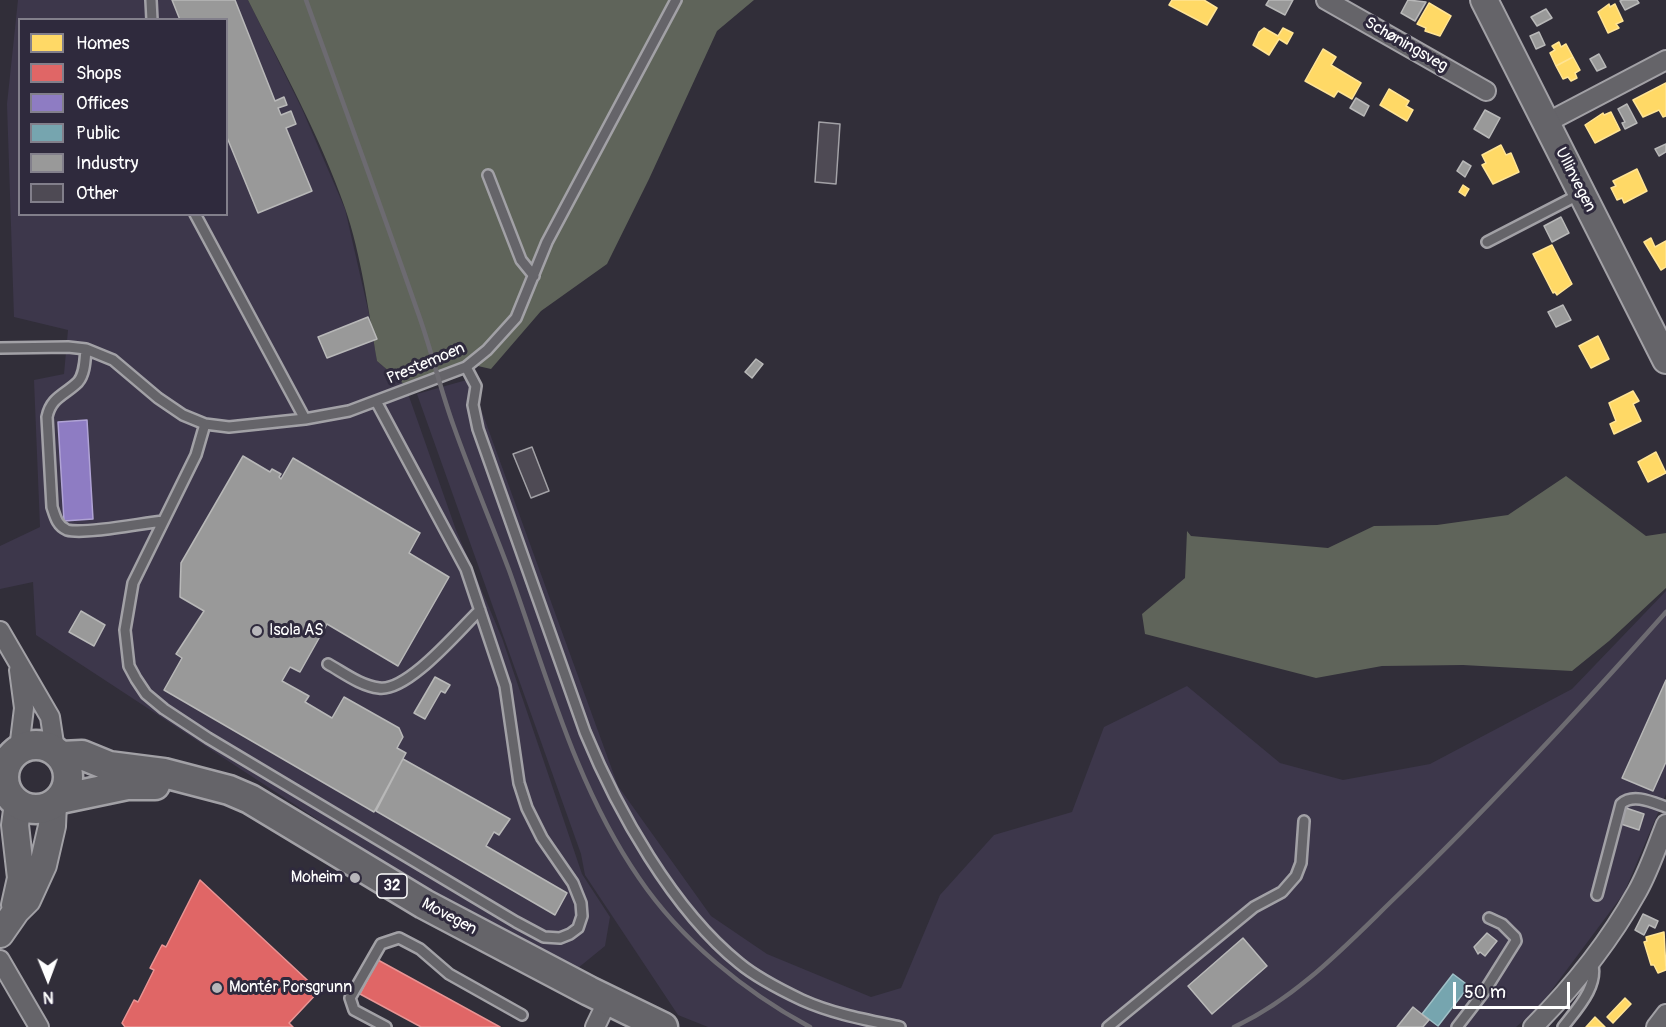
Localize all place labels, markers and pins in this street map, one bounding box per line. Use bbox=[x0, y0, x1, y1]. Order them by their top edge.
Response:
place label: Isola AS bbox=[269, 621, 324, 641]
marker: Isola AS bbox=[250, 624, 264, 638]
place label: Moheim bbox=[291, 868, 343, 888]
marker: Moheim bbox=[348, 871, 362, 885]
place label: Montér Porsgrunn bbox=[229, 978, 352, 998]
marker: Montér Porsgrunn bbox=[210, 981, 224, 995]

